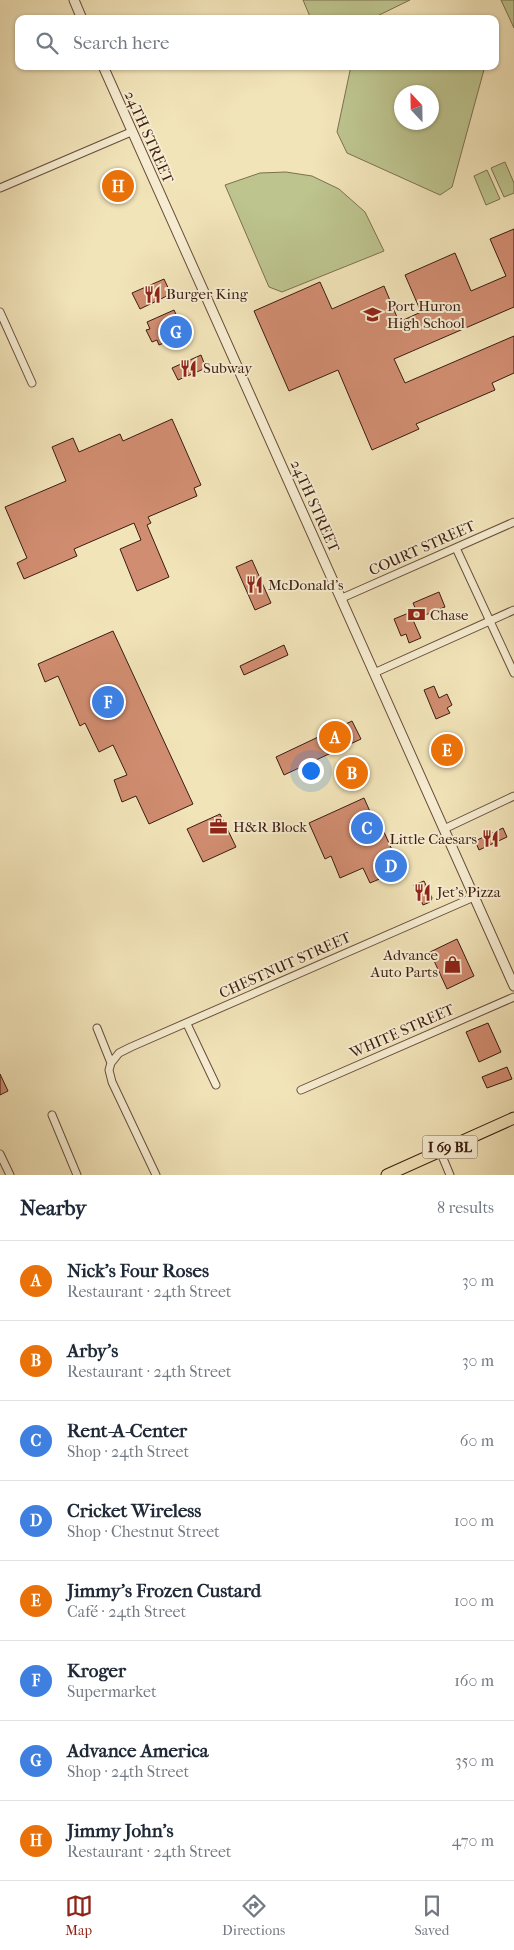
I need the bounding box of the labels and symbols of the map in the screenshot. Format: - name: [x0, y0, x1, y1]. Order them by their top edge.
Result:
- north arrow: [394, 85, 439, 130]
- street label: 24TH STREET: [121, 88, 178, 187]
- pin: H: [102, 167, 134, 205]
- restaurant icon: Burger King: [142, 284, 162, 304]
- place label: Burger King: [166, 285, 249, 303]
- place label: Port Huron High School: [387, 297, 465, 332]
- school or university icon: Port Huron High School: [363, 305, 383, 325]
- pin: G: [160, 313, 192, 351]
- restaurant icon: Subway: [179, 358, 199, 378]
- place label: Subway: [203, 359, 253, 377]
- street label: 24TH STREET: [287, 457, 344, 556]
- street label: COURT STREET: [366, 516, 479, 579]
- restaurant icon: McDonald's: [244, 575, 264, 595]
- place label: McDonald's: [268, 576, 344, 594]
- bank icon: Chase: [406, 605, 426, 625]
- place label: Chase: [430, 606, 469, 624]
- pin: F: [92, 683, 124, 721]
- pin: A: [319, 718, 351, 756]
- pin: E: [431, 731, 463, 769]
- pin: B: [336, 754, 368, 792]
- your location: [298, 758, 324, 784]
- pin: C: [351, 809, 383, 847]
- office icon: H&R Block: [209, 817, 229, 837]
- place label: H&R Block: [233, 818, 307, 836]
- restaurant icon: Little Caesars: [481, 829, 501, 849]
- place label: Little Caesars: [389, 830, 477, 848]
- pin: D: [375, 847, 407, 885]
- restaurant icon: Jet's Pizza: [413, 882, 433, 902]
- place label: Jet's Pizza: [436, 883, 502, 901]
- street label: CHESTNUT STREET: [216, 927, 354, 1002]
- place label: Advance Auto Parts: [370, 946, 439, 981]
- shop icon: Advance Auto Parts: [442, 954, 462, 974]
- street label: WHITE STREET: [346, 1000, 458, 1062]
- road number: I 69 BL: [422, 1136, 478, 1158]

